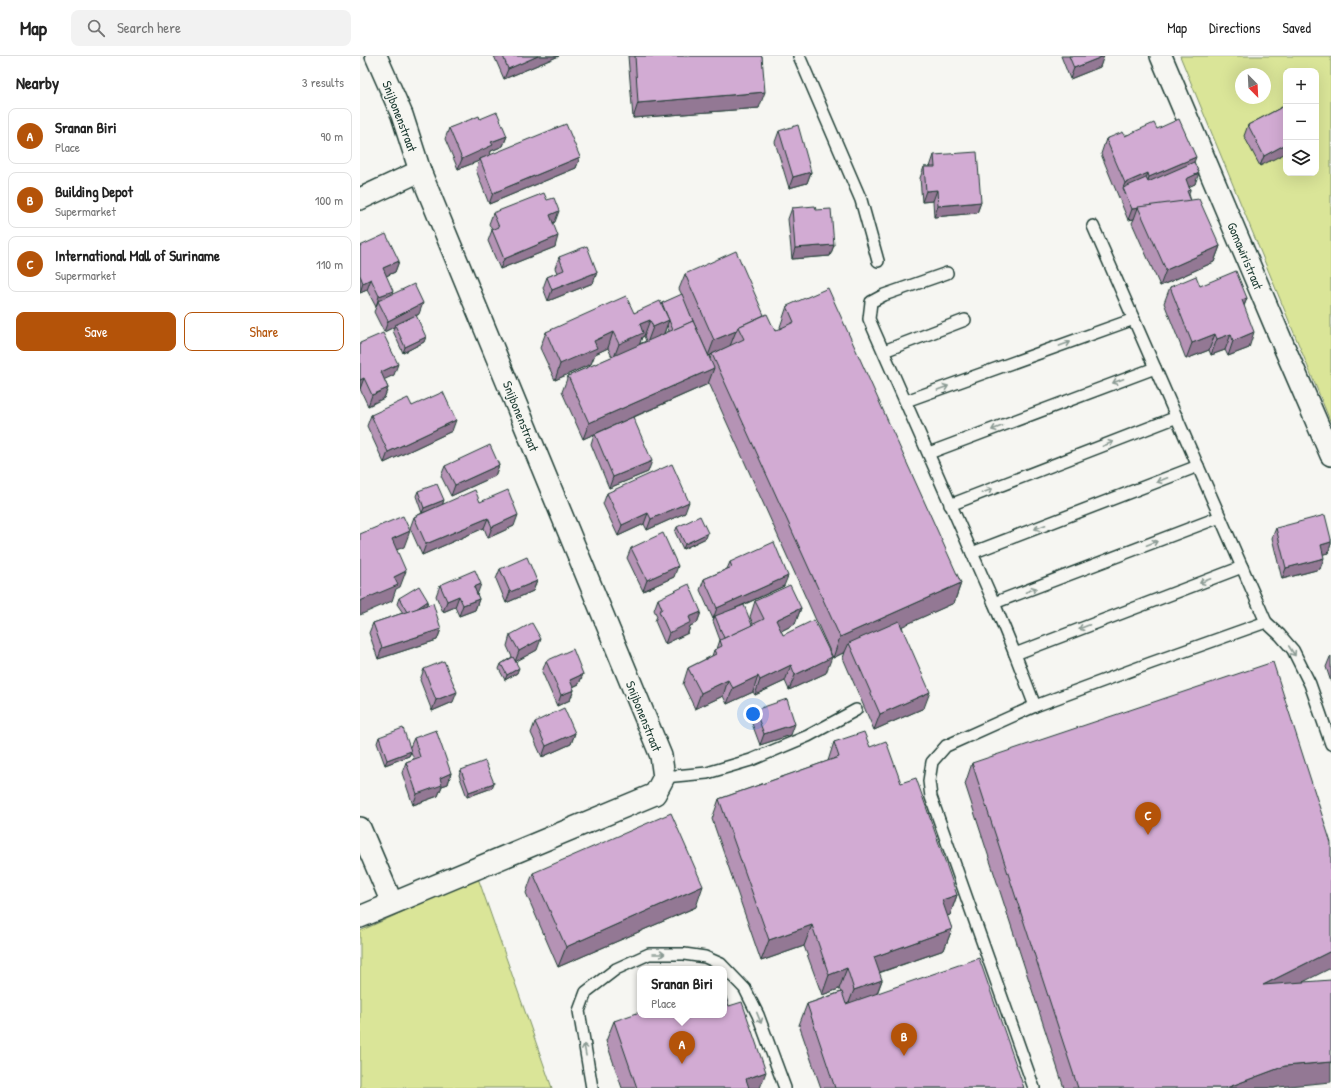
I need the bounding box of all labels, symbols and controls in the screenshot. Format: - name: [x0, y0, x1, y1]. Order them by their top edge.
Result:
- search box: [71, 10, 351, 46]
- text: Map: [20, 15, 47, 41]
- icon: search: [85, 17, 107, 39]
- text: Search here: [117, 17, 181, 38]
- text: Map: [1167, 18, 1187, 37]
- text: Directions: [1209, 18, 1260, 37]
- text: Saved: [1282, 18, 1311, 37]
- north arrow: [1235, 68, 1271, 104]
- map controls: [1283, 68, 1319, 176]
- button: +: [1283, 68, 1319, 104]
- text: Nearby: [16, 71, 59, 94]
- text: 3 results: [302, 73, 344, 91]
- street label: Snijbonenstraat: [378, 78, 422, 154]
- button: −: [1283, 104, 1319, 140]
- text: Sranan Biri: [55, 117, 117, 138]
- text: A: [27, 127, 33, 145]
- text: 90 m: [321, 127, 343, 145]
- text: Place: [55, 138, 80, 156]
- button: layers: [1283, 140, 1319, 176]
- text: Building Depot: [55, 181, 133, 202]
- text: B: [27, 191, 33, 209]
- text: 100 m: [315, 191, 343, 209]
- text: Supermarket: [55, 202, 116, 220]
- street label: Gomawiristraat: [1223, 219, 1268, 293]
- text: International Mall of Suriname: [55, 245, 220, 266]
- text: C: [26, 255, 34, 273]
- text: 110 m: [316, 255, 343, 273]
- text: Supermarket: [55, 266, 116, 284]
- button: Save: [16, 312, 176, 351]
- button: Share: [184, 312, 344, 351]
- one-way arrow: [1059, 340, 1072, 347]
- street label: Snijbonenstraat: [499, 378, 543, 454]
- one-way arrow: [1113, 378, 1125, 386]
- one-way arrow: [937, 383, 949, 391]
- one-way arrow: [991, 424, 1003, 432]
- one-way arrow: [1101, 440, 1113, 448]
- one-way arrow: [1156, 477, 1168, 484]
- one-way arrow: [980, 487, 992, 495]
- one-way arrow: [1035, 524, 1047, 532]
- one-way arrow: [1146, 538, 1158, 546]
- one-way arrow: [1200, 577, 1212, 585]
- one-way arrow: [1025, 585, 1037, 593]
- one-way arrow: [1079, 624, 1091, 632]
- one-way arrow: [1289, 645, 1297, 657]
- street label: Snijbonenstraat: [622, 678, 666, 754]
- your location: [743, 704, 763, 724]
- pin: C: [1135, 802, 1161, 835]
- one-way arrow: [652, 950, 665, 958]
- popup: [637, 966, 727, 1018]
- text: Sranan Biri: [651, 973, 713, 994]
- text: Place: [651, 994, 676, 1012]
- one-way arrow: [755, 1011, 763, 1023]
- pin: B: [891, 1023, 917, 1056]
- pin: A: [669, 1031, 695, 1064]
- one-way arrow: [581, 1043, 589, 1056]

